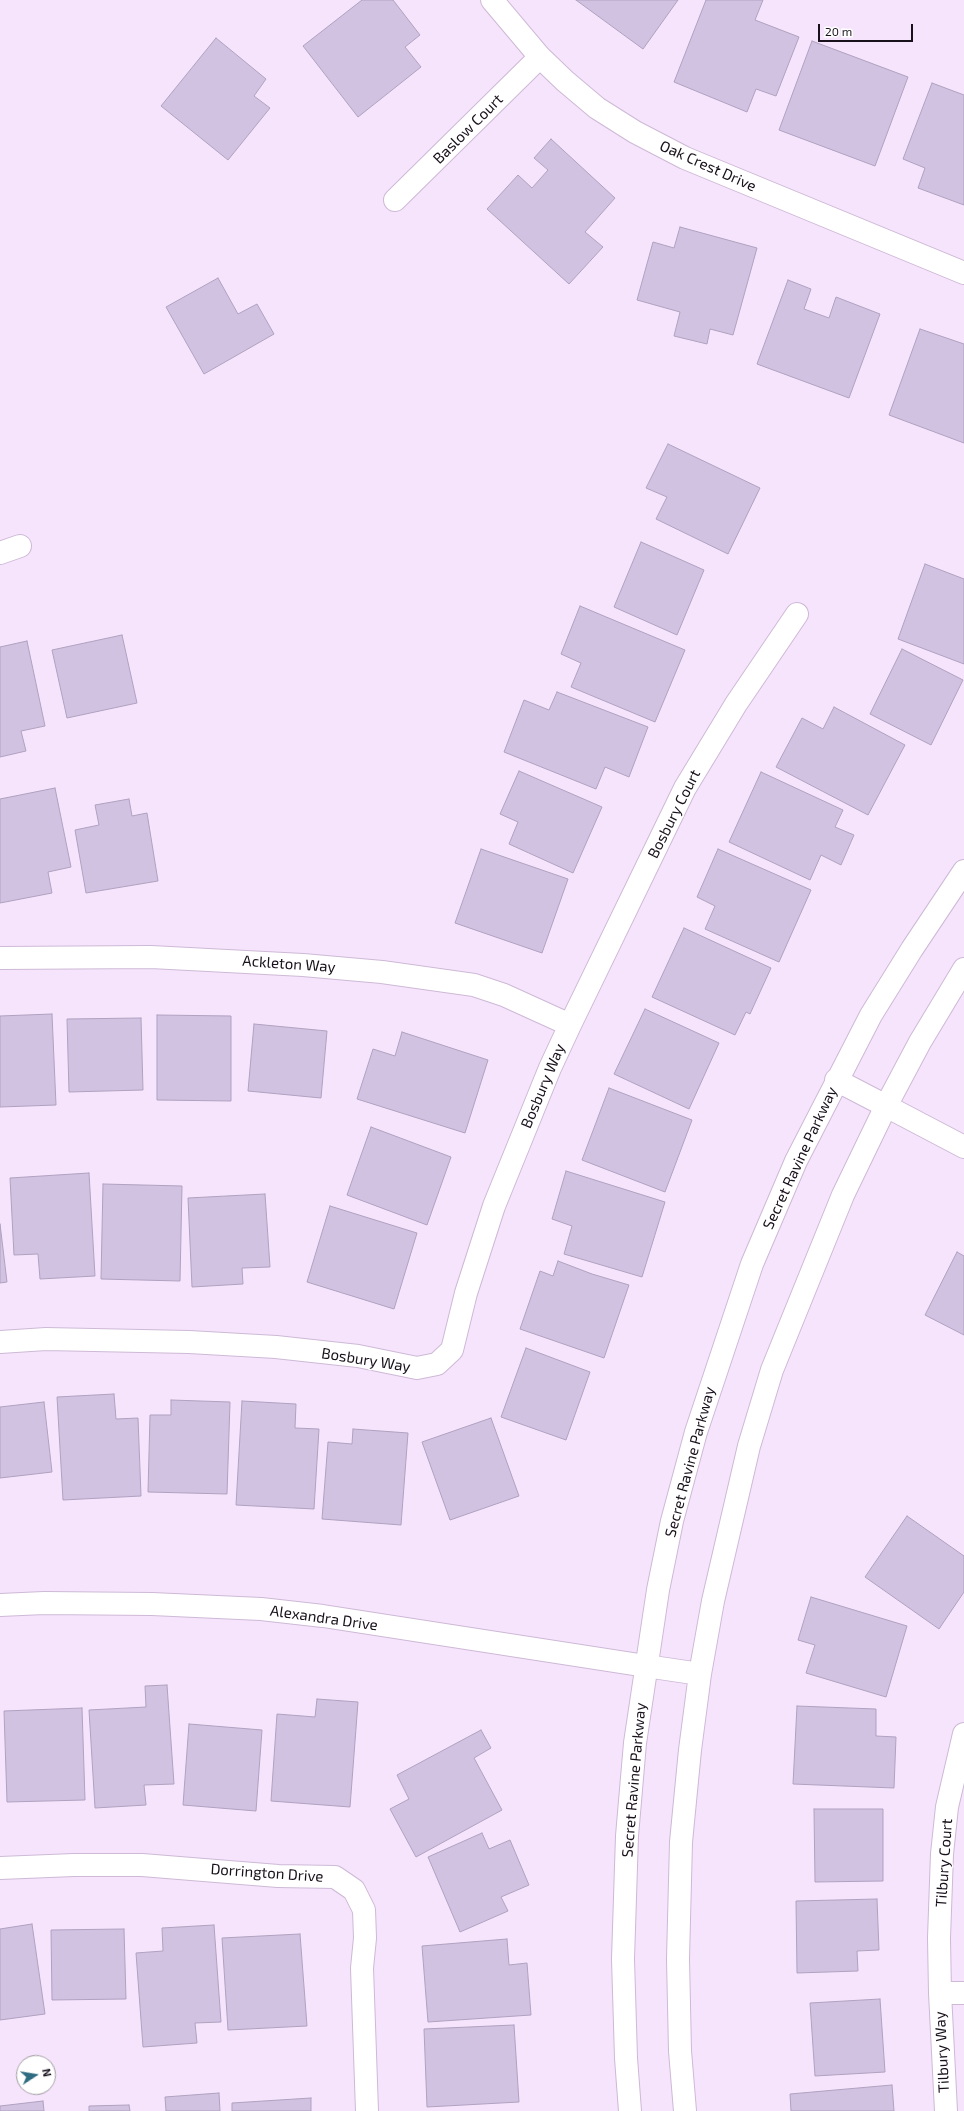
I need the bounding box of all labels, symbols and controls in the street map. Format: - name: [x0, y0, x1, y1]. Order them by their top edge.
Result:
- scale bar: [820, 16, 915, 42]
- text: 20 m: [825, 24, 852, 38]
- street label: Baslow Court: [429, 90, 507, 168]
- street label: Oak Crest Drive: [657, 137, 759, 195]
- street label: Bosbury Court: [644, 767, 704, 861]
- street label: Ackleton Way: [242, 952, 336, 976]
- street label: Bosbury Way: [517, 1041, 569, 1131]
- street label: Secret Ravine Parkway: [759, 1084, 841, 1232]
- street label: Bosbury Way: [320, 1344, 412, 1376]
- street label: Secret Ravine Parkway: [661, 1385, 719, 1539]
- street label: Alexandra Drive: [269, 1602, 379, 1634]
- street label: Secret Ravine Parkway: [618, 1702, 650, 1858]
- street label: Tilbury Court: [932, 1818, 956, 1908]
- street label: Dorrington Drive: [210, 1860, 324, 1886]
- street label: Tilbury Way: [931, 2011, 953, 2093]
- north arrow: [16, 2055, 56, 2095]
- text: N: [40, 2067, 54, 2078]

